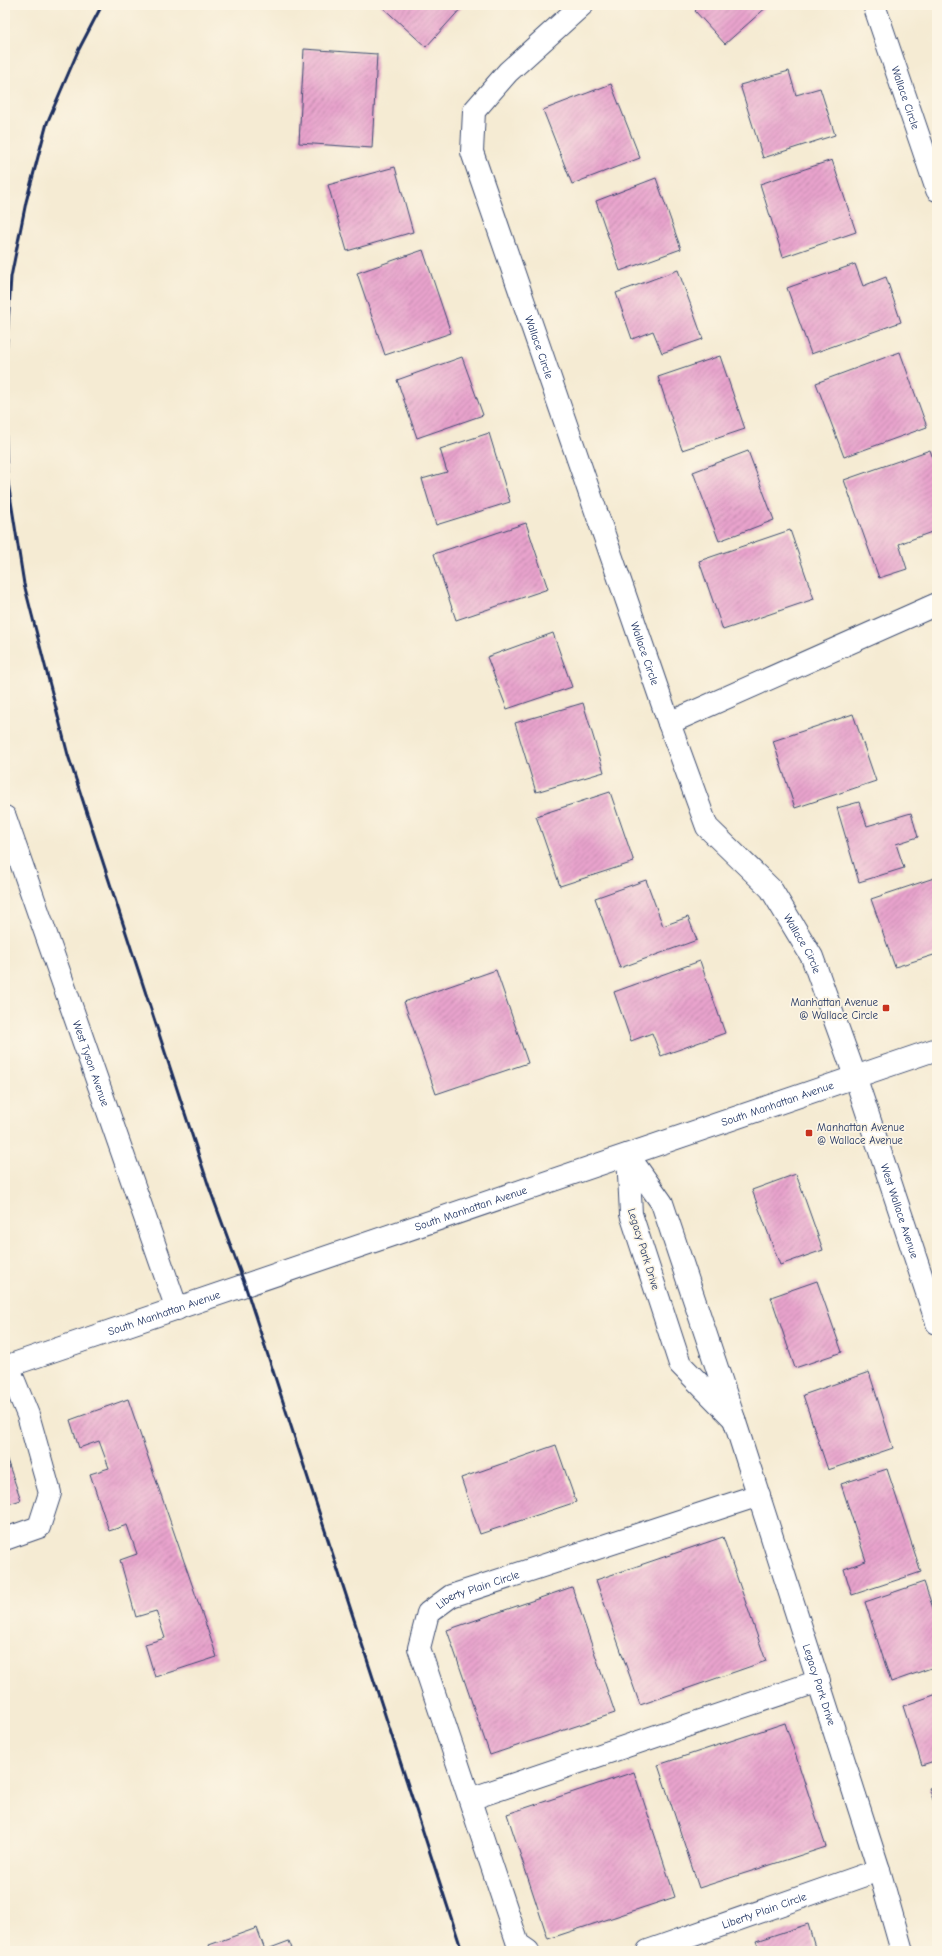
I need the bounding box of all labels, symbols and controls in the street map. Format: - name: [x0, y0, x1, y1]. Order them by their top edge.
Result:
- street label: Wallace Circle: [888, 65, 922, 132]
- street label: Wallace Circle: [522, 314, 556, 381]
- street label: Wallace Circle: [628, 620, 662, 687]
- street label: Wallace Circle: [781, 912, 824, 976]
- place label: Manhattan Avenue @ Wallace Circle: [791, 996, 878, 1022]
- marker: Manhattan Avenue @ Wallace Circle: [881, 1003, 891, 1013]
- street label: West Tyson Avenue: [70, 1019, 112, 1109]
- street label: South Manhattan Avenue: [720, 1079, 836, 1129]
- place label: Manhattan Avenue @ Wallace Avenue: [817, 1121, 905, 1147]
- marker: Manhattan Avenue @ Wallace Avenue: [804, 1128, 814, 1138]
- street label: West Wallace Avenue: [878, 1162, 921, 1261]
- street label: South Manhattan Avenue: [413, 1183, 529, 1234]
- street label: Legacy Park Drive: [625, 1207, 662, 1292]
- street label: South Manhattan Avenue: [106, 1288, 222, 1338]
- street label: Liberty Plain Circle: [433, 1568, 521, 1612]
- street label: Legacy Park Drive: [800, 1642, 838, 1728]
- street label: Liberty Plain Circle: [720, 1890, 809, 1932]

